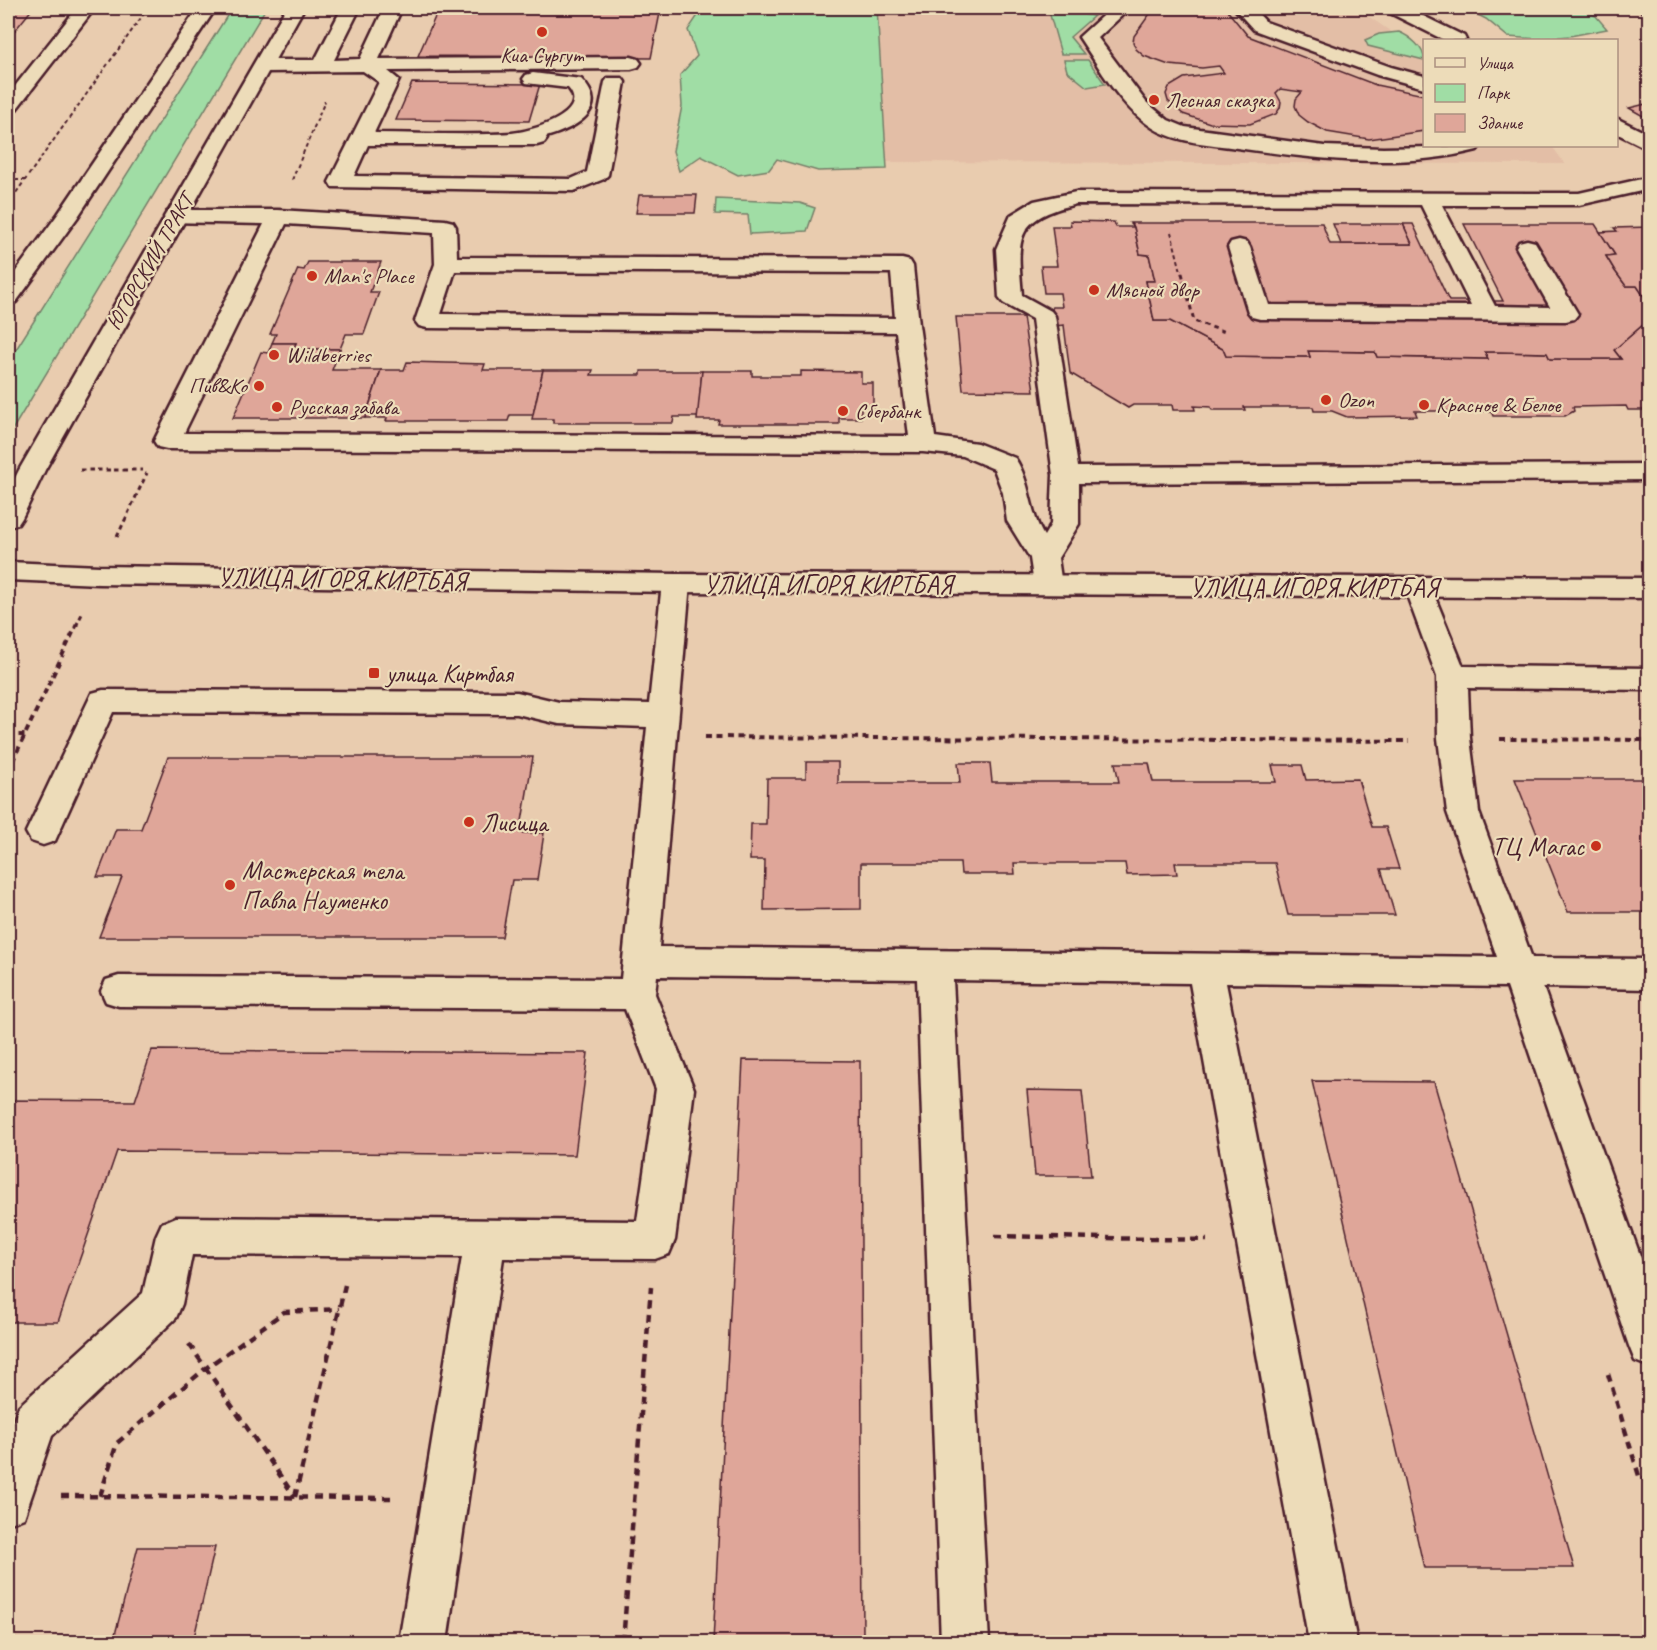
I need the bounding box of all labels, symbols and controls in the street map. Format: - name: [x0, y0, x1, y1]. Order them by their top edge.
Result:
- marker: Киа Сургут: [535, 25, 549, 39]
- legend: [1423, 39, 1618, 147]
- place label: Киа Сургут: [500, 41, 585, 69]
- text: Улица: [1477, 52, 1514, 74]
- text: Парк: [1477, 82, 1511, 104]
- place label: Лесная сказка: [1166, 86, 1275, 114]
- marker: Лесная сказка: [1147, 93, 1161, 107]
- text: Здание: [1477, 112, 1523, 134]
- street label: ЮГОРСКИЙ ТРАКТ: [100, 185, 203, 335]
- place label: Man's Place: [324, 262, 416, 290]
- marker: Man's Place: [305, 269, 319, 283]
- place label: Мясной двор: [1106, 276, 1201, 304]
- marker: Мясной двор: [1087, 283, 1101, 297]
- place label: Wildberries: [286, 341, 373, 369]
- marker: Wildberries: [267, 348, 281, 362]
- place label: Пив&Ко: [189, 372, 248, 400]
- marker: Пив&Ко: [252, 379, 266, 393]
- place label: Ozon: [1338, 386, 1374, 414]
- place label: Красное & Белое: [1436, 391, 1562, 419]
- place label: Русская забава: [289, 393, 400, 421]
- marker: Ozon: [1319, 393, 1333, 407]
- place label: Сбербанк: [855, 397, 922, 425]
- marker: Красное & Белое: [1417, 398, 1431, 412]
- marker: Русская забава: [270, 400, 284, 414]
- marker: Сбербанк: [836, 404, 850, 418]
- street label: УЛИЦА ИГОРЯ КИРТБАЯ: [217, 560, 471, 598]
- street label: УЛИЦА ИГОРЯ КИРТБАЯ: [703, 568, 957, 601]
- street label: УЛИЦА ИГОРЯ КИРТБАЯ: [1189, 571, 1443, 604]
- place label: улица Киртбая: [384, 657, 515, 690]
- marker: улица Киртбая: [367, 666, 381, 680]
- place label: Лисица: [481, 806, 550, 839]
- marker: Лисица: [462, 815, 476, 829]
- place label: ТЦ Магас: [1492, 830, 1585, 863]
- marker: ТЦ Магас: [1589, 839, 1603, 853]
- place label: Мастерская тела Павла Науменко: [242, 854, 406, 917]
- marker: Мастерская тела Павла Науменко: [223, 878, 237, 892]

